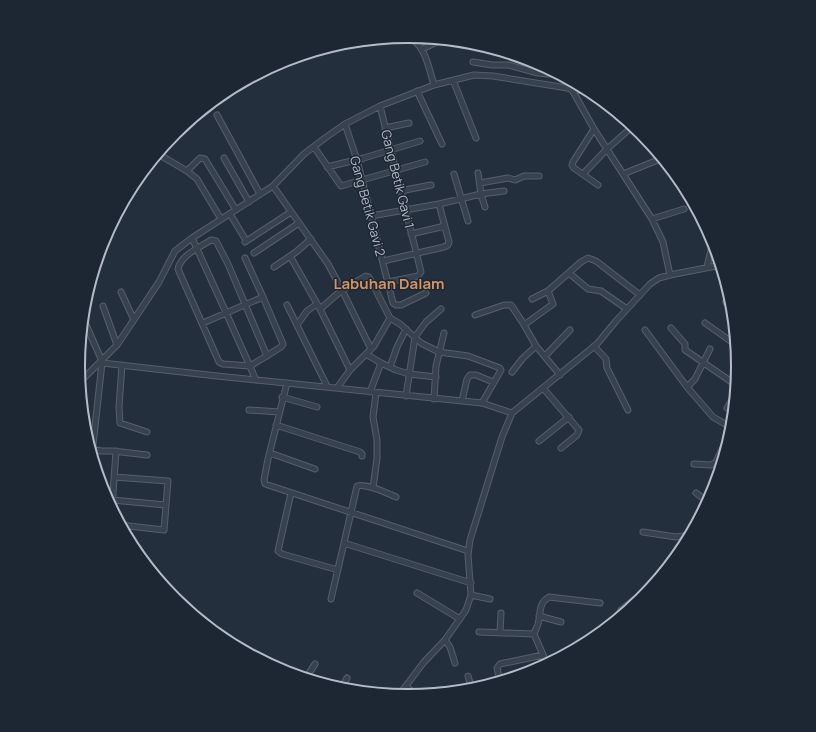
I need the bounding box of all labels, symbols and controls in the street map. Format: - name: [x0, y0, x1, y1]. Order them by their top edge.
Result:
- street label: Gang Betik Gavi 1: [377, 128, 419, 230]
- street label: Gang Betik Gavi 2: [346, 154, 390, 258]
- district label: Labuhan Dalam: [333, 273, 445, 294]

